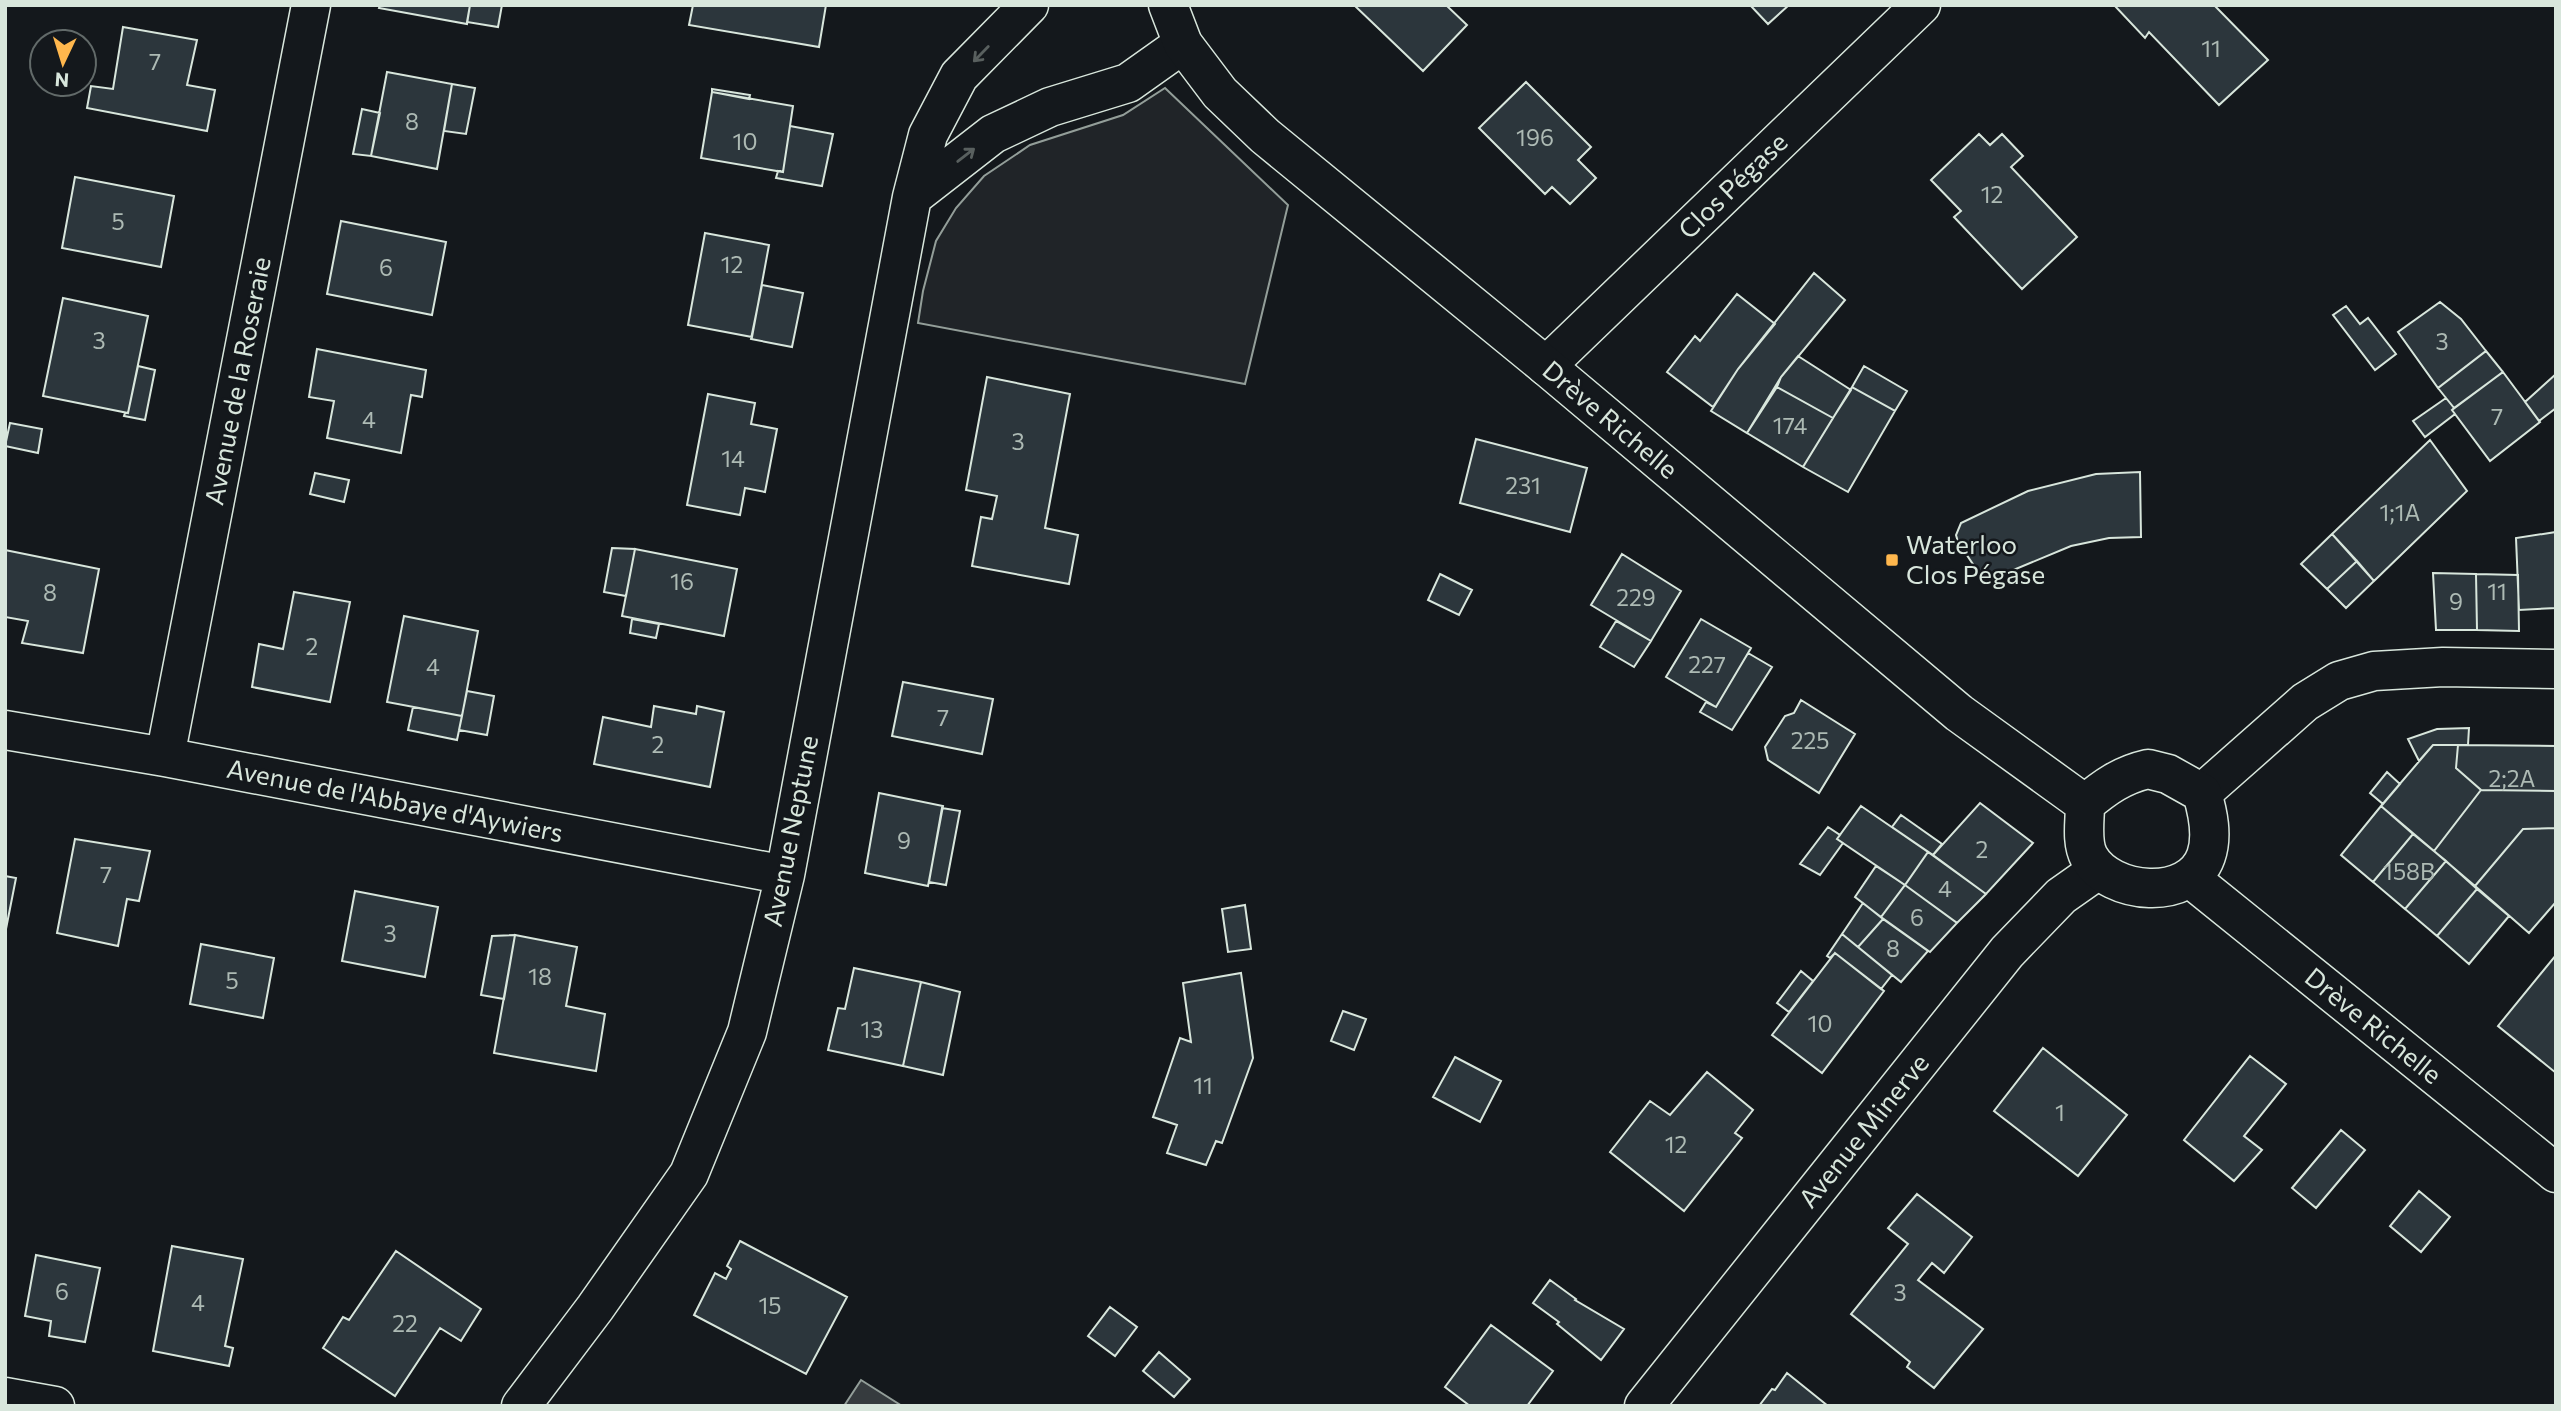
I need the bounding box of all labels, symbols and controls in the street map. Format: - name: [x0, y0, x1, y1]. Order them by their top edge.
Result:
- north arrow: [28, 28, 98, 98]
- house number: 11: [2201, 34, 2221, 62]
- one-way arrow: [972, 45, 989, 62]
- house number: 7: [149, 47, 161, 75]
- text: N: [54, 68, 70, 92]
- house number: 8: [405, 107, 419, 135]
- house number: 196: [1516, 123, 1554, 151]
- street label: Clos Pégase: [1671, 125, 1793, 244]
- house number: 10: [733, 127, 757, 155]
- one-way arrow: [956, 147, 975, 162]
- house number: 12: [1981, 180, 2003, 208]
- house number: 5: [111, 207, 125, 235]
- house number: 12: [721, 250, 743, 278]
- house number: 6: [379, 253, 393, 281]
- street label: Avenue de la Roseraie: [197, 254, 276, 507]
- house number: 3: [92, 326, 106, 354]
- house number: 3: [2435, 327, 2449, 355]
- street label: Drève Richelle: [1537, 353, 1685, 484]
- house number: 7: [2491, 402, 2503, 430]
- house number: 4: [362, 405, 376, 433]
- house number: 174: [1773, 411, 1807, 439]
- house number: 3: [1011, 427, 1025, 455]
- house number: 14: [721, 444, 745, 472]
- house number: 231: [1505, 471, 1541, 499]
- house number: 1;1A: [2380, 498, 2421, 526]
- place label: Waterloo Clos Pégase: [1906, 528, 2045, 589]
- marker: Waterloo Clos Pégase: [1884, 552, 1900, 568]
- house number: 16: [670, 567, 694, 595]
- house number: 11: [2487, 577, 2507, 605]
- house number: 8: [43, 578, 57, 606]
- house number: 229: [1616, 583, 1656, 611]
- house number: 9: [2449, 587, 2463, 615]
- house number: 2: [306, 632, 318, 660]
- house number: 227: [1688, 650, 1726, 678]
- house number: 4: [426, 652, 440, 680]
- house number: 7: [937, 703, 949, 731]
- house number: 225: [1791, 726, 1829, 754]
- house number: 2: [652, 730, 664, 758]
- street label: Avenue Neptune: [756, 733, 823, 929]
- street label: Avenue de l'Abbaye d'Aywiers: [225, 752, 566, 847]
- house number: 2;2A: [2489, 764, 2536, 792]
- house number: 9: [897, 826, 911, 854]
- house number: 2: [1976, 835, 1988, 863]
- house number: 158B: [2383, 857, 2435, 885]
- house number: 7: [100, 860, 112, 888]
- house number: 4: [1938, 874, 1952, 902]
- house number: 6: [1910, 903, 1924, 931]
- house number: 3: [383, 919, 397, 947]
- house number: 8: [1886, 934, 1900, 962]
- street label: Drève Richelle: [2299, 960, 2448, 1089]
- house number: 18: [528, 962, 552, 990]
- house number: 5: [225, 966, 239, 994]
- house number: 10: [1808, 1009, 1832, 1037]
- house number: 13: [861, 1015, 883, 1043]
- street label: Avenue Minerve: [1791, 1047, 1934, 1213]
- house number: 11: [1193, 1071, 1213, 1099]
- house number: 1: [2055, 1098, 2065, 1126]
- house number: 12: [1665, 1130, 1687, 1158]
- house number: 6: [55, 1277, 69, 1305]
- house number: 3: [1893, 1278, 1907, 1306]
- house number: 4: [191, 1288, 205, 1316]
- house number: 15: [758, 1291, 782, 1319]
- house number: 22: [392, 1309, 418, 1337]

